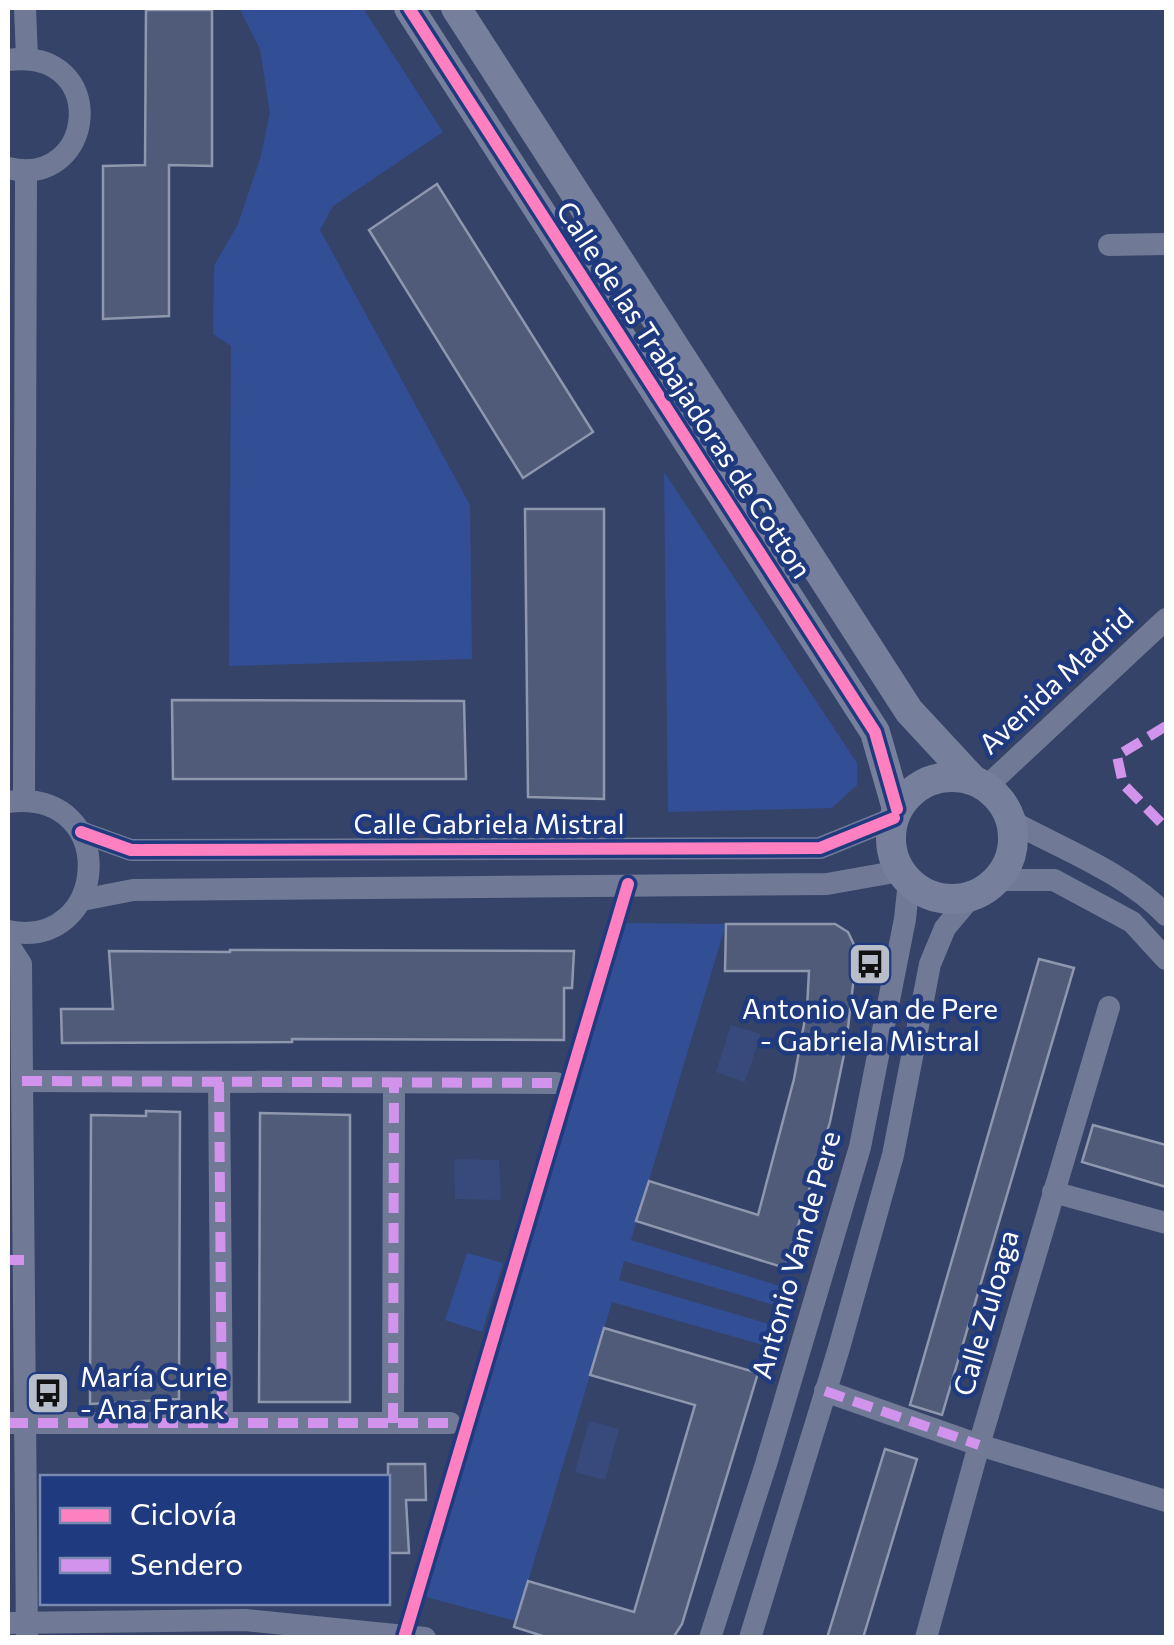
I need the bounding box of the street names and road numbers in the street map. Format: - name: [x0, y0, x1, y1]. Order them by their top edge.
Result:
- street label: Calle de las Trabajadoras de Cotton: [550, 195, 820, 584]
- street label: Avenida Madrid: [971, 600, 1139, 760]
- street label: Calle Gabriela Mistral: [354, 806, 625, 840]
- street label: Antonio Van de Pere: [743, 1127, 847, 1383]
- street label: Calle Zuloaga: [945, 1226, 1025, 1399]

